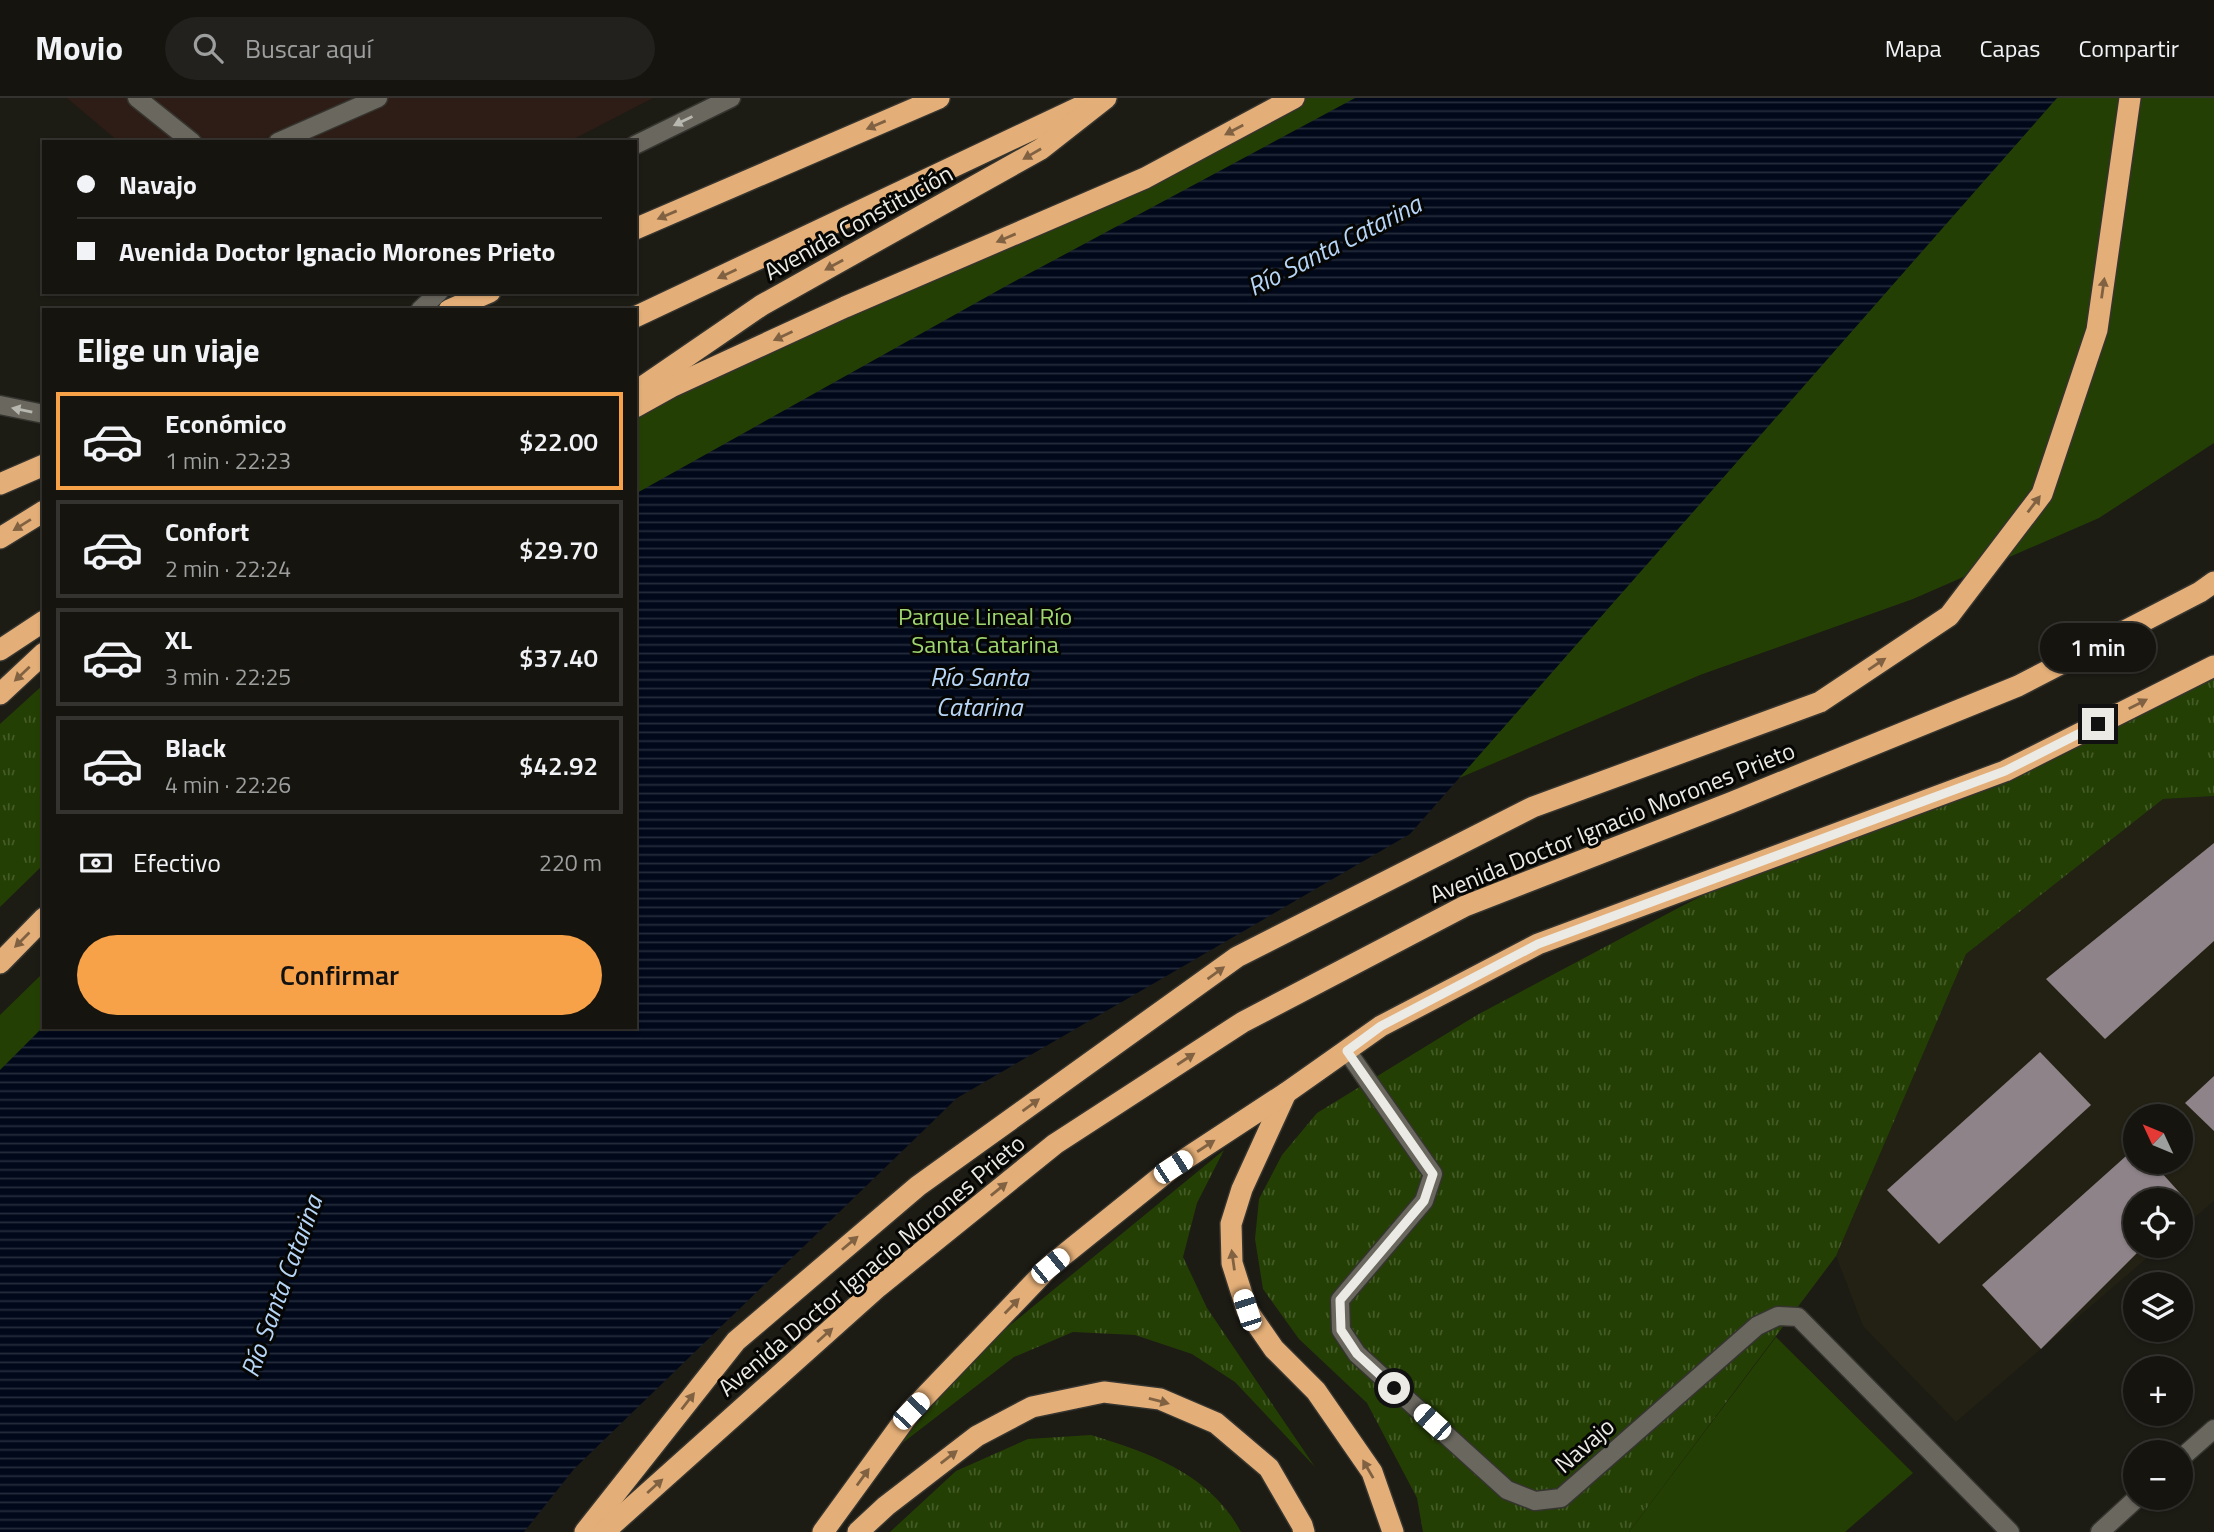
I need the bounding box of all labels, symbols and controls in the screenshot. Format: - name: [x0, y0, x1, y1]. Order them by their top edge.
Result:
- search box: [165, 17, 655, 80]
- text: Movio: [35, 23, 123, 73]
- icon: search: [189, 29, 227, 67]
- text: Buscar aquí: [245, 29, 372, 68]
- text: Mapa: [1885, 30, 1942, 66]
- text: Capas: [1980, 30, 2040, 66]
- text: Compartir: [2078, 30, 2179, 66]
- one-way arrow: [673, 116, 693, 127]
- one-way arrow: [866, 119, 886, 131]
- one-way arrow: [1224, 125, 1244, 136]
- one-way arrow: [1023, 147, 1042, 160]
- street label: Avenida Constitución: [757, 155, 959, 289]
- text: Navajo: [119, 165, 197, 204]
- water label: Río Santa Catarina: [1240, 183, 1430, 306]
- one-way arrow: [657, 210, 678, 221]
- text: Avenida Doctor Ignacio Morones Prieto: [119, 232, 555, 271]
- one-way arrow: [996, 233, 1017, 244]
- one-way arrow: [824, 259, 844, 271]
- one-way arrow: [717, 268, 737, 279]
- one-way arrow: [2098, 277, 2109, 299]
- text: Elige un viaje: [77, 326, 260, 374]
- one-way arrow: [772, 331, 793, 342]
- one-way arrow: [11, 404, 33, 415]
- text: Económico: [165, 404, 287, 443]
- icon: car: [81, 410, 144, 473]
- text: $22.00: [519, 422, 598, 461]
- text: 1 min · 22:23: [165, 443, 291, 478]
- one-way arrow: [2027, 495, 2041, 513]
- text: Confort: [165, 512, 249, 551]
- one-way arrow: [12, 518, 31, 531]
- icon: car: [81, 518, 144, 581]
- text: $29.70: [519, 530, 598, 569]
- text: 2 min · 22:24: [165, 551, 291, 586]
- park label: Parque Lineal Río Santa Catarina: [898, 598, 1072, 662]
- text: XL: [165, 620, 192, 659]
- callout: 1 min: [2040, 622, 2156, 672]
- icon: car: [81, 626, 144, 689]
- text: 1 min: [2070, 630, 2126, 665]
- text: $37.40: [519, 638, 598, 677]
- water label: Río Santa Catarina: [930, 657, 1030, 726]
- one-way arrow: [1868, 657, 1886, 671]
- text: 3 min · 22:25: [165, 659, 291, 694]
- one-way arrow: [14, 665, 31, 681]
- one-way arrow: [2128, 699, 2148, 710]
- route end: [2082, 708, 2114, 740]
- text: Black: [165, 728, 226, 767]
- street label: Avenida Doctor Ignacio Morones Prieto: [1424, 732, 1800, 912]
- icon: car: [81, 734, 144, 797]
- text: $42.92: [519, 746, 598, 785]
- text: 4 min · 22:26: [165, 767, 291, 802]
- text: Efectivo: [133, 843, 221, 882]
- icon: cash: [77, 844, 115, 882]
- text: 220 m: [539, 845, 602, 880]
- one-way arrow: [13, 932, 30, 949]
- button: Confirmar: [77, 935, 602, 1015]
- one-way arrow: [1207, 966, 1225, 980]
- one-way arrow: [1176, 1053, 1195, 1066]
- one-way arrow: [1022, 1098, 1040, 1112]
- north arrow: [2123, 1104, 2193, 1174]
- map controls: [2123, 1104, 2193, 1510]
- street label: Avenida Doctor Ignacio Morones Prieto: [710, 1125, 1032, 1405]
- one-way arrow: [1196, 1139, 1216, 1152]
- car: [1150, 1147, 1197, 1187]
- one-way arrow: [991, 1182, 1008, 1197]
- water label: Río Santa Catarina: [230, 1188, 333, 1382]
- button: locate: [2123, 1188, 2193, 1258]
- one-way arrow: [842, 1236, 859, 1251]
- car: [1028, 1245, 1073, 1287]
- one-way arrow: [1228, 1249, 1239, 1271]
- button: layers: [2123, 1272, 2193, 1342]
- car: [1231, 1287, 1264, 1333]
- one-way arrow: [1004, 1297, 1021, 1314]
- one-way arrow: [816, 1328, 833, 1343]
- button: +: [2123, 1356, 2193, 1426]
- route start: [1378, 1372, 1410, 1404]
- car: [889, 1389, 934, 1433]
- one-way arrow: [680, 1393, 695, 1410]
- one-way arrow: [1149, 1396, 1170, 1406]
- car: [1410, 1400, 1455, 1444]
- street label: Navajo: [1546, 1409, 1622, 1481]
- button: −: [2123, 1440, 2193, 1510]
- one-way arrow: [939, 1450, 957, 1465]
- one-way arrow: [1362, 1459, 1374, 1478]
- one-way arrow: [856, 1468, 870, 1486]
- one-way arrow: [646, 1479, 663, 1495]

